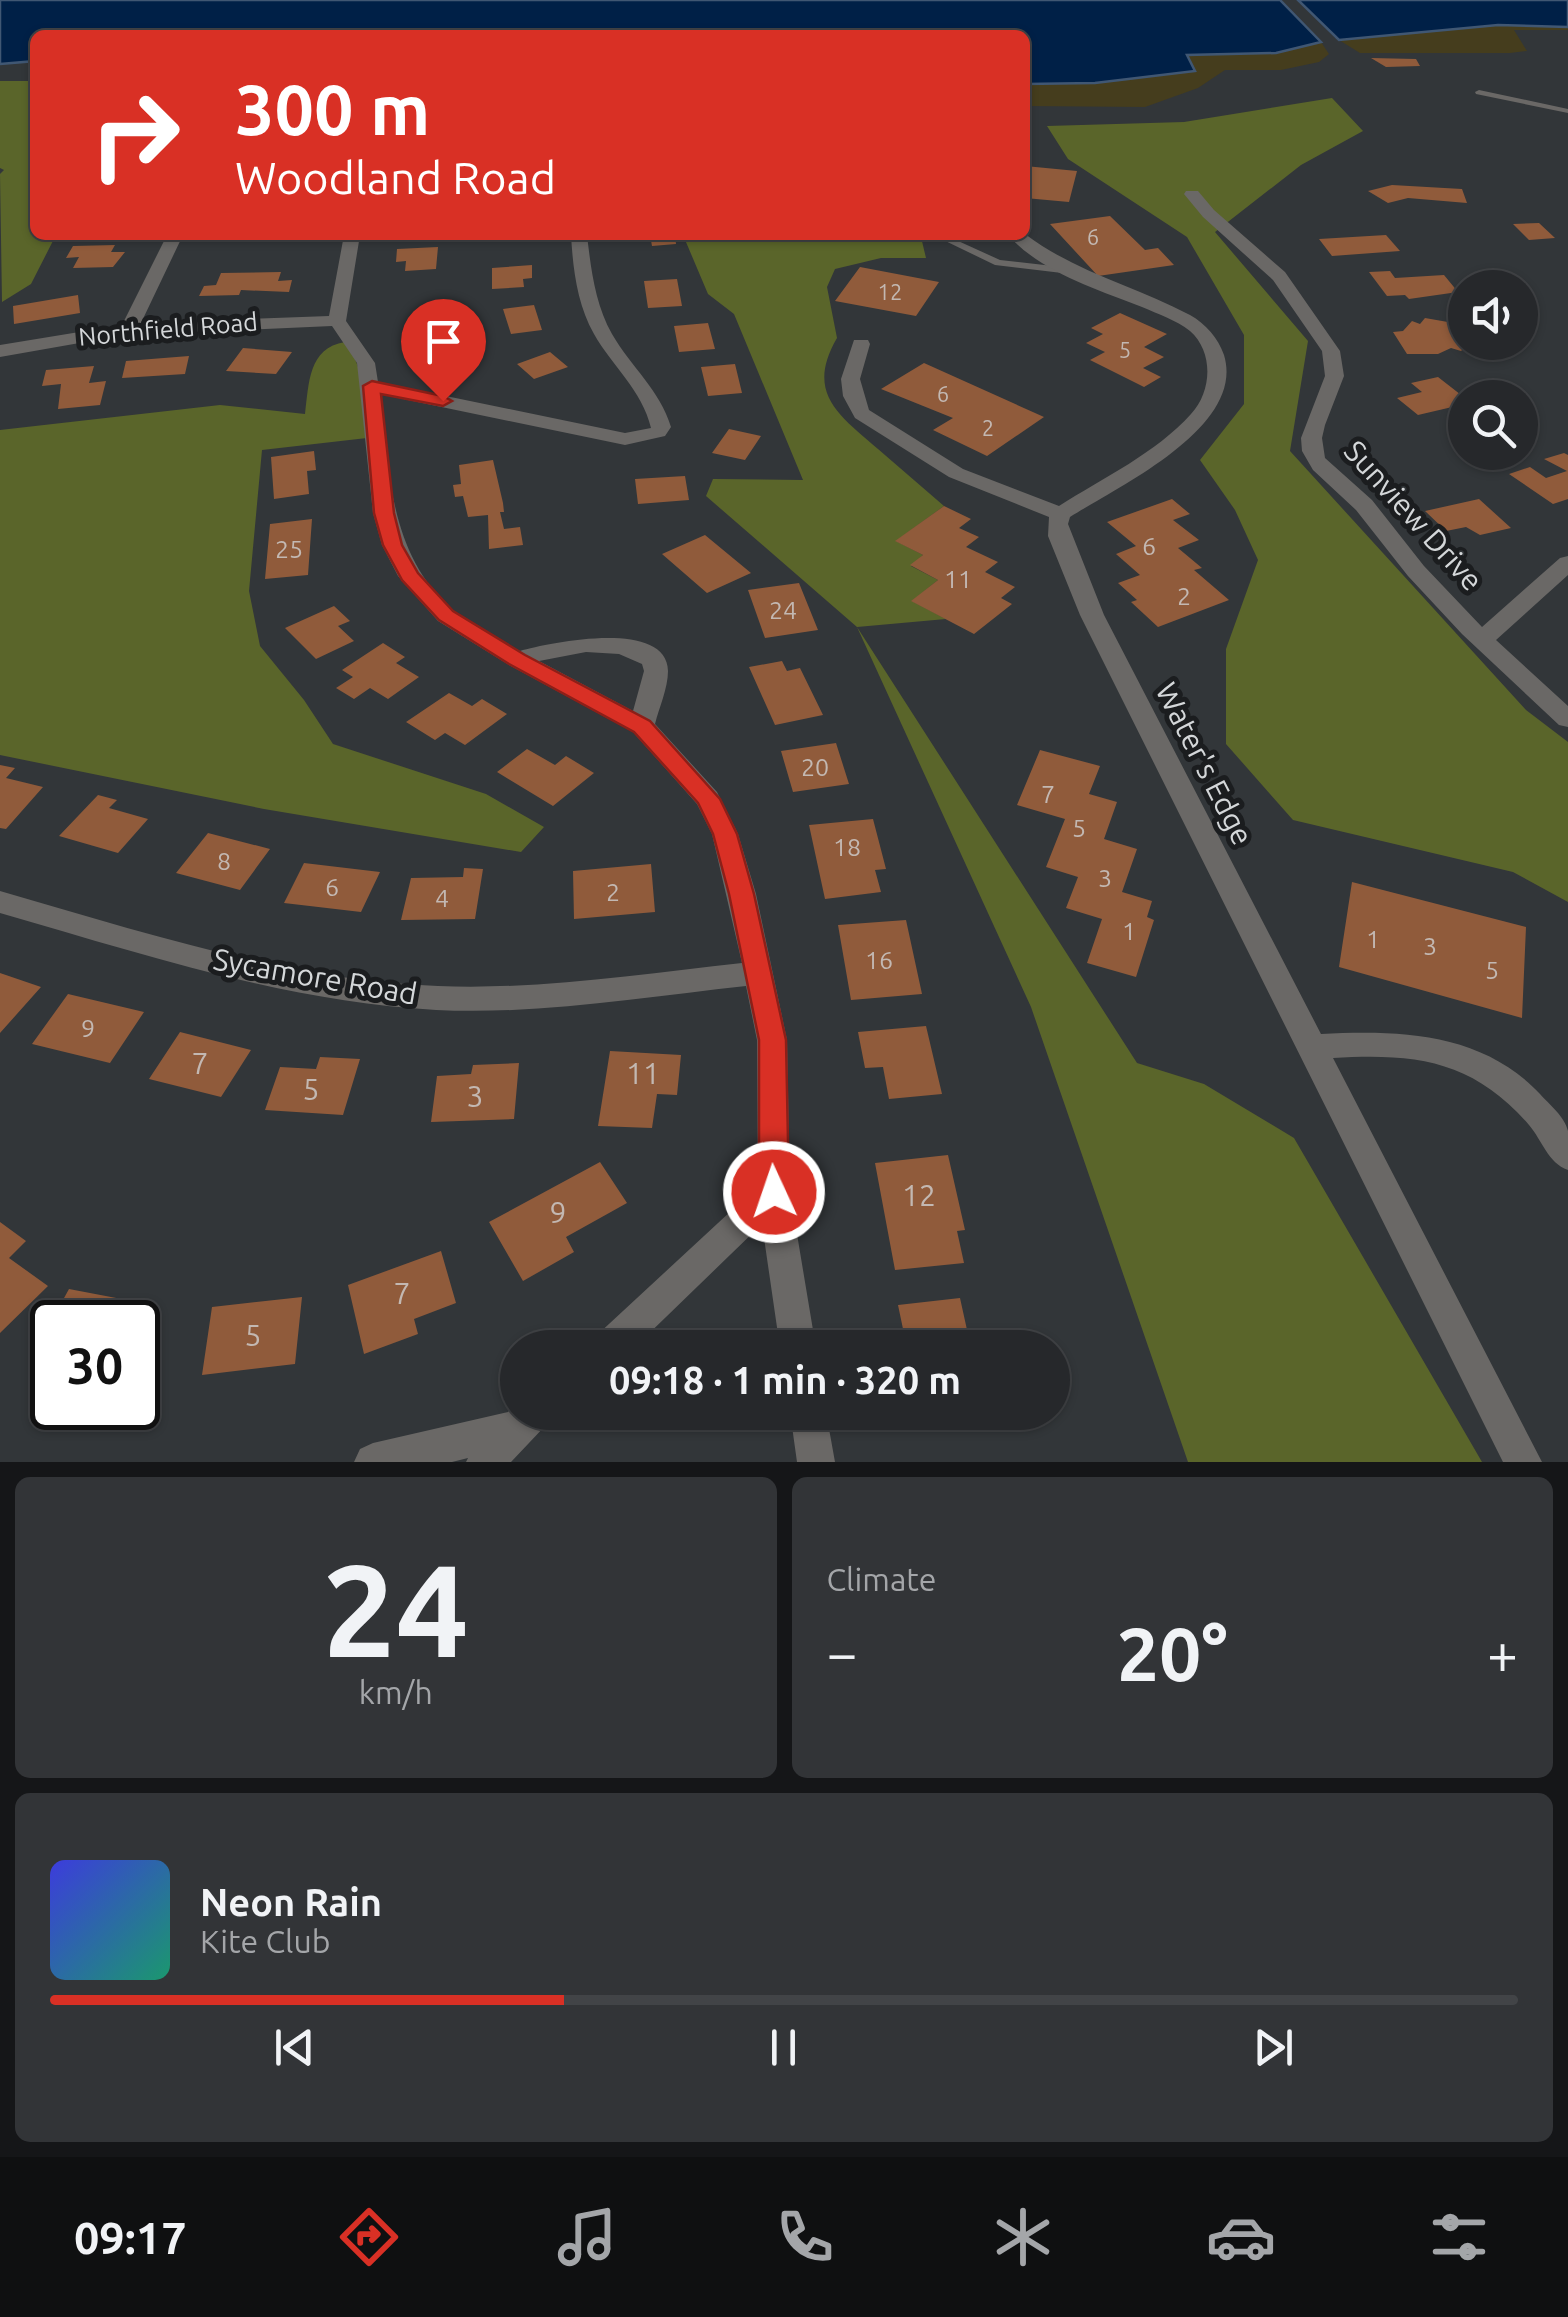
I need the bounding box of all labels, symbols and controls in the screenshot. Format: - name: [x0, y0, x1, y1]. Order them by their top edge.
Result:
- icon: right: [70, 70, 200, 200]
- text: 300 m: [235, 70, 430, 148]
- text: Woodland Road: [235, 152, 556, 203]
- house number: 6: [1087, 224, 1099, 249]
- map controls: [1448, 270, 1538, 470]
- button: sound: [1448, 270, 1538, 360]
- house number: 12: [878, 279, 902, 304]
- pin: [401, 299, 486, 402]
- street label: Northfield Road: [77, 307, 259, 351]
- icon: arrive: [416, 314, 471, 369]
- house number: 5: [1119, 337, 1131, 362]
- button: search: [1448, 380, 1538, 470]
- house number: 6: [937, 381, 949, 406]
- house number: 2: [982, 415, 994, 440]
- street label: Sunview Drive: [1338, 434, 1490, 597]
- house number: 6: [1142, 532, 1156, 560]
- house number: 25: [275, 535, 303, 563]
- house number: 11: [944, 565, 972, 593]
- house number: 2: [1177, 582, 1191, 610]
- house number: 24: [769, 596, 797, 624]
- street label: Water's Edge: [1150, 677, 1260, 850]
- house number: 20: [801, 753, 829, 781]
- house number: 7: [1041, 780, 1055, 808]
- house number: 5: [1072, 814, 1086, 842]
- house number: 18: [833, 833, 861, 861]
- house number: 8: [217, 847, 231, 875]
- house number: 3: [1098, 864, 1112, 892]
- house number: 6: [325, 873, 339, 901]
- house number: 2: [606, 878, 620, 906]
- house number: 4: [435, 884, 449, 912]
- house number: 1: [1122, 917, 1136, 945]
- house number: 1: [1366, 925, 1380, 953]
- house number: 3: [1423, 932, 1437, 960]
- street label: Sycamore Road: [211, 941, 420, 1011]
- house number: 16: [865, 946, 893, 974]
- house number: 5: [1485, 956, 1499, 984]
- house number: 9: [81, 1014, 95, 1042]
- house number: 7: [192, 1046, 208, 1080]
- house number: 11: [626, 1056, 660, 1090]
- house number: 5: [303, 1072, 319, 1106]
- house number: 3: [467, 1079, 483, 1113]
- position arrow: [722, 1140, 826, 1244]
- house number: 12: [902, 1178, 936, 1212]
- house number: 9: [550, 1195, 566, 1229]
- house number: 7: [394, 1276, 410, 1310]
- speed limit sign: 30: [30, 1300, 160, 1430]
- house number: 5: [245, 1318, 261, 1352]
- text: 09:18 · 1 min · 320 m: [609, 1359, 961, 1401]
- text: 24: [322, 1536, 469, 1682]
- text: Climate: [827, 1561, 937, 1597]
- text: 20°: [1117, 1611, 1228, 1695]
- text: −: [827, 1622, 858, 1683]
- text: +: [1487, 1622, 1518, 1683]
- text: km/h: [359, 1674, 433, 1710]
- text: Neon Rain: [200, 1881, 382, 1923]
- text: Kite Club: [200, 1923, 330, 1959]
- icon: previous: [267, 2020, 322, 2075]
- icon: pause: [756, 2020, 811, 2075]
- icon: next: [1246, 2020, 1301, 2075]
- icon: directions: [334, 2202, 404, 2272]
- icon: music: [552, 2202, 622, 2272]
- icon: phone: [770, 2202, 840, 2272]
- icon: climate: [988, 2202, 1058, 2272]
- icon: car: [1206, 2202, 1276, 2272]
- icon: filters: [1424, 2202, 1494, 2272]
- text: 09:17: [74, 2212, 187, 2263]

